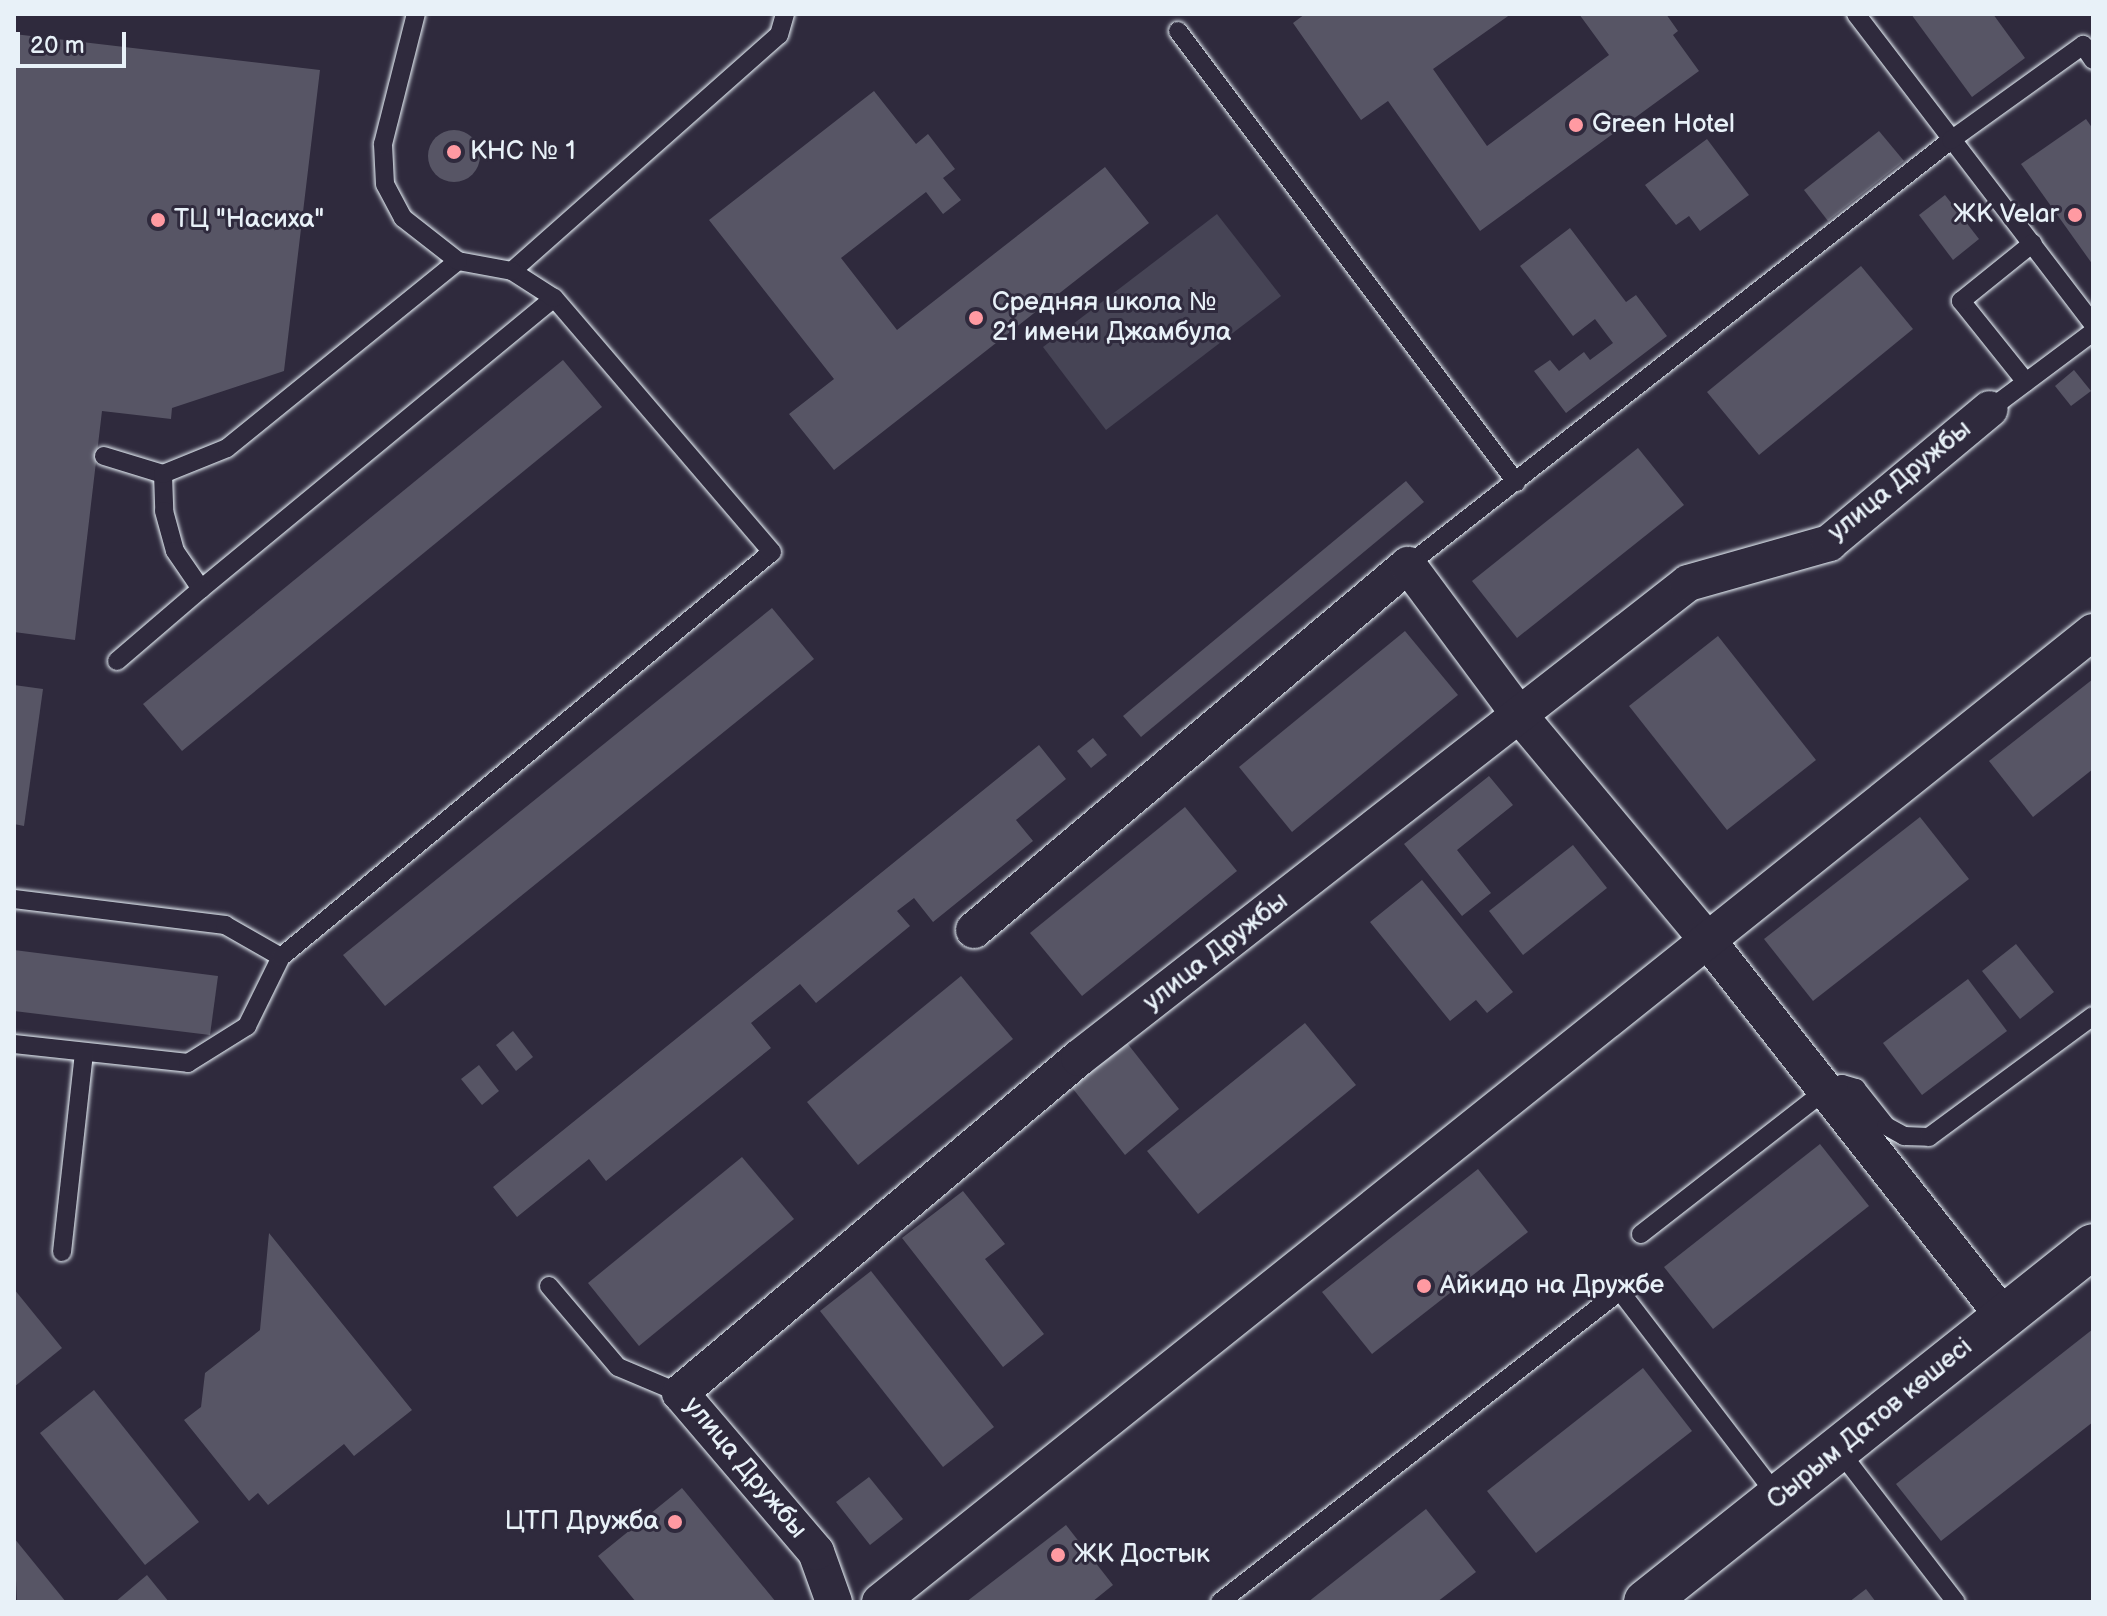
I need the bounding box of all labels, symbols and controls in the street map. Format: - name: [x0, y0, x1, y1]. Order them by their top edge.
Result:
- scale bar: [20, 16, 130, 66]
- text: 20 m: [30, 31, 85, 60]
- place label: Green Hotel: [1592, 109, 1735, 141]
- marker: Green Hotel: [1567, 116, 1585, 134]
- place label: КНС № 1: [470, 136, 576, 168]
- marker: КНС № 1: [445, 143, 463, 161]
- place label: ЖК Velar: [1953, 199, 2059, 231]
- place label: ТЦ "Насиха": [174, 204, 324, 236]
- marker: ЖК Velar: [2066, 206, 2084, 224]
- marker: ТЦ "Насиха": [149, 211, 167, 229]
- place label: Средняя школа № 21 имени Джамбула: [992, 287, 1231, 348]
- marker: Средняя школа № 21 имени Джамбула: [967, 309, 985, 327]
- street label: улица Дружбы: [1822, 414, 1978, 548]
- street label: улица Дружбы: [1137, 886, 1295, 1018]
- place label: Айкидо на Дружбе: [1440, 1270, 1664, 1302]
- marker: Айкидо на Дружбе: [1415, 1277, 1433, 1295]
- street label: Сырым Датов көшесі: [1761, 1332, 1979, 1516]
- street label: улица Дружбы: [677, 1391, 813, 1545]
- place label: ЦТП Дружба: [505, 1506, 659, 1538]
- marker: ЦТП Дружба: [666, 1513, 684, 1531]
- place label: ЖК Достык: [1074, 1539, 1210, 1571]
- marker: ЖК Достык: [1049, 1546, 1067, 1564]

